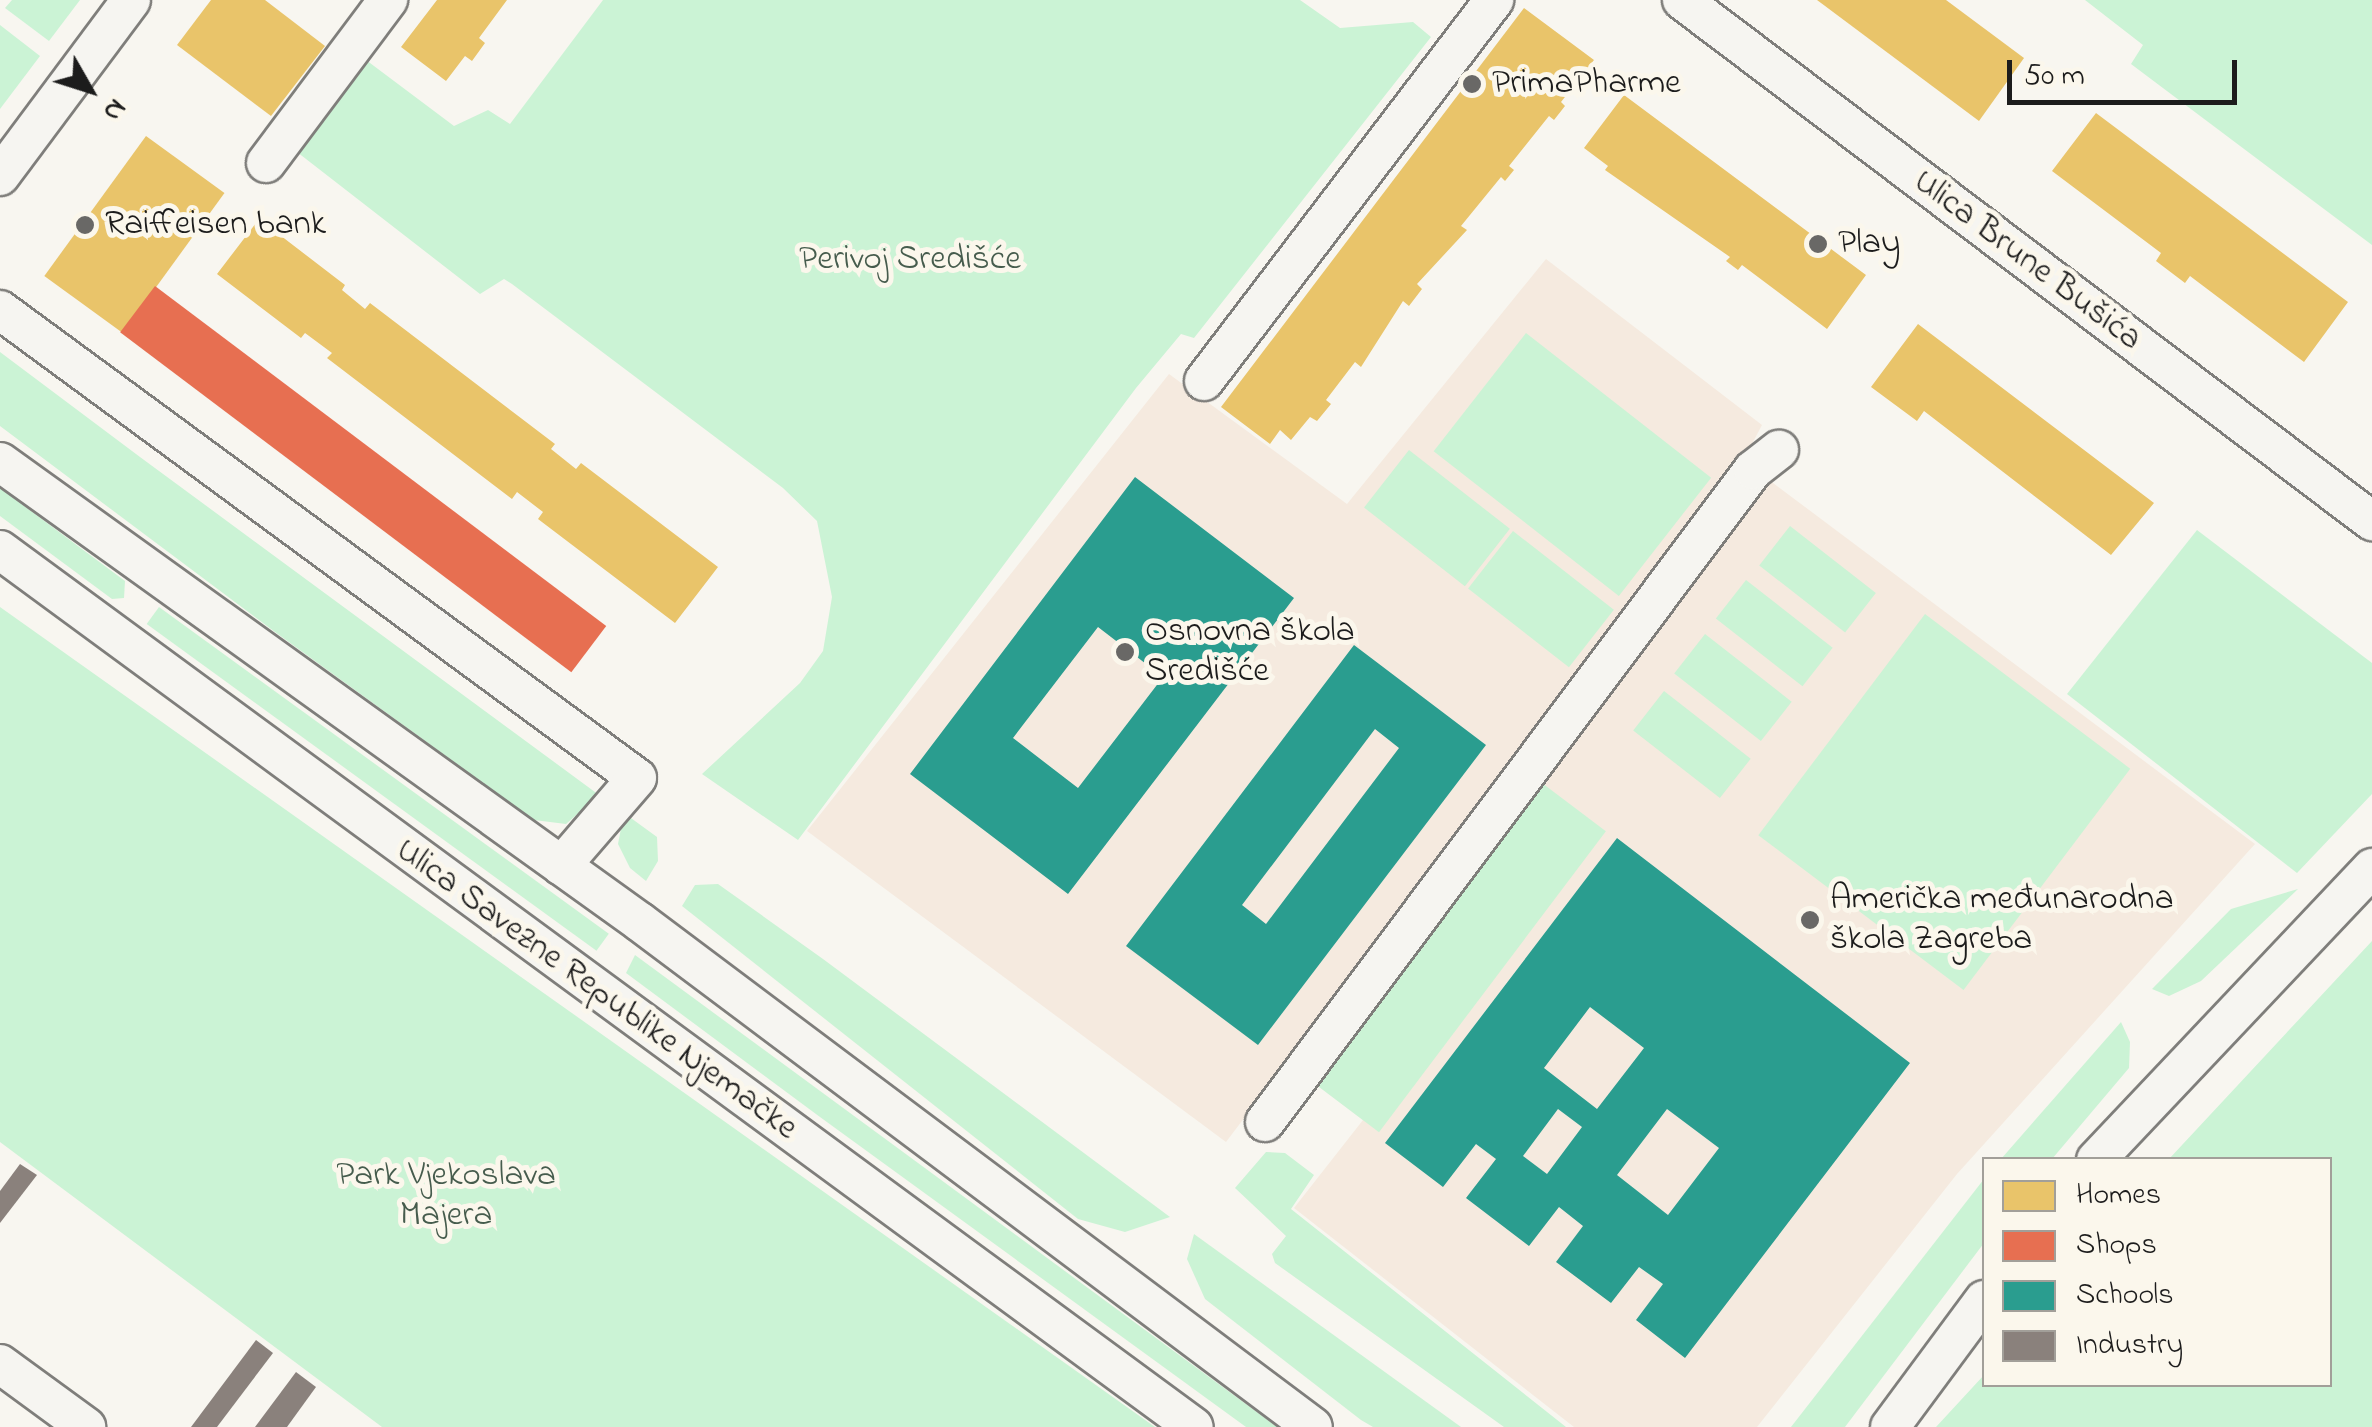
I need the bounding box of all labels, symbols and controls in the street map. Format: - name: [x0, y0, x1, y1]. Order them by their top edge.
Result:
- north arrow: [40, 40, 140, 140]
- scale bar: [2012, 40, 2242, 102]
- text: 50 m: [2024, 55, 2085, 99]
- place label: PrimaPharme: [1492, 63, 1681, 105]
- marker: PrimaPharme: [1461, 73, 1483, 95]
- text: N: [92, 89, 136, 129]
- street label: Ulica Brune Bušića: [1904, 161, 2150, 361]
- place label: Raiffeisen bank: [105, 204, 326, 246]
- marker: Raiffeisen bank: [74, 214, 96, 236]
- place label: Play: [1838, 223, 1900, 265]
- marker: Play: [1807, 233, 1829, 255]
- park label: Perivoj Središće: [799, 239, 1021, 281]
- place label: Osnovna škola Središće: [1145, 611, 1355, 693]
- marker: Osnovna škola Središće: [1114, 641, 1136, 663]
- street label: Ulica Savezne Republike Njemačke: [387, 830, 805, 1150]
- place label: Američka međunarodna škola Zagreba: [1830, 879, 2174, 961]
- marker: Američka međunarodna škola Zagreba: [1799, 909, 1821, 931]
- park label: Park Vjekoslava Majera: [336, 1155, 556, 1237]
- legend: [1982, 1157, 2332, 1387]
- text: Homes: [2076, 1174, 2161, 1218]
- text: Shops: [2076, 1224, 2157, 1268]
- text: Schools: [2076, 1274, 2173, 1318]
- text: Industry: [2076, 1324, 2183, 1368]

